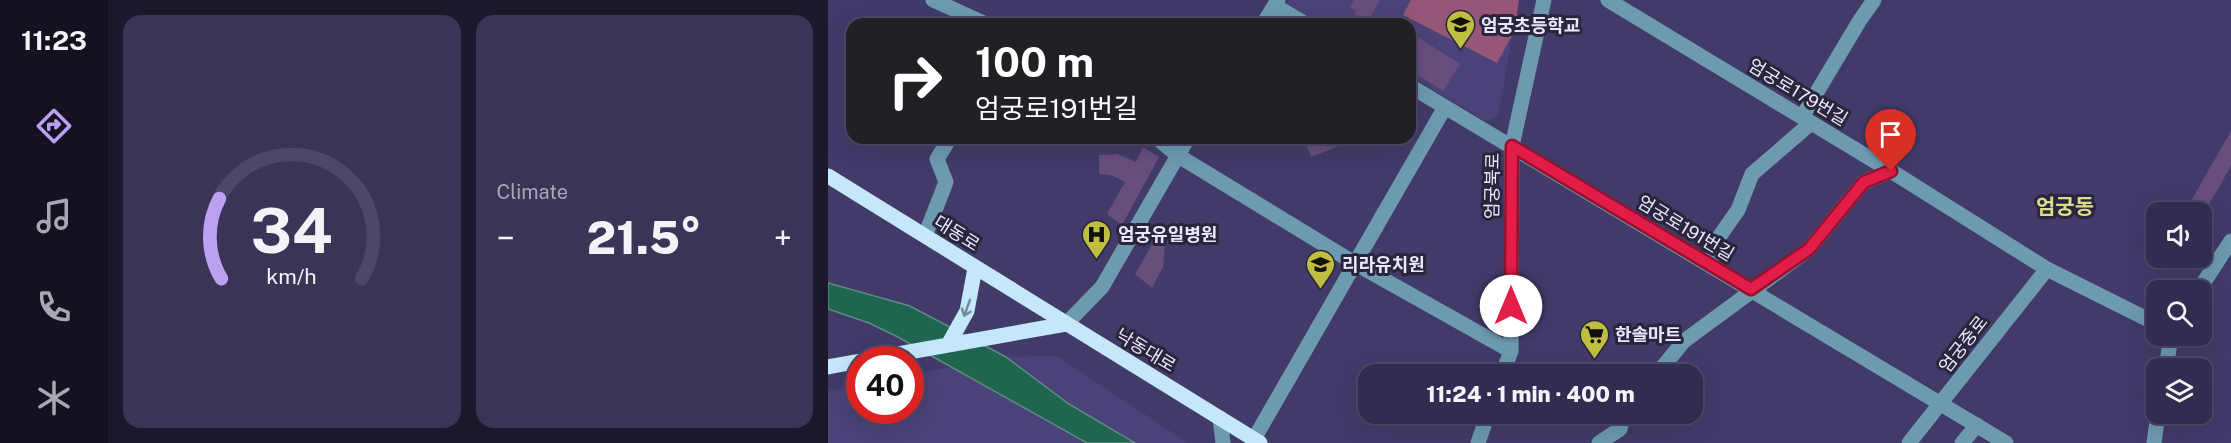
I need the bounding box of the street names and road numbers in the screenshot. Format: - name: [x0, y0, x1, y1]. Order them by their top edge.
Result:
- street label: 엄궁로179번길: [1745, 54, 1851, 130]
- street label: 엄궁북로: [1481, 153, 1503, 219]
- street label: 엄궁로191번길: [1634, 191, 1738, 265]
- street label: 대동로: [930, 211, 984, 255]
- street label: 엄궁중로: [1934, 311, 1992, 377]
- street label: 낙동대로: [1112, 324, 1180, 376]

